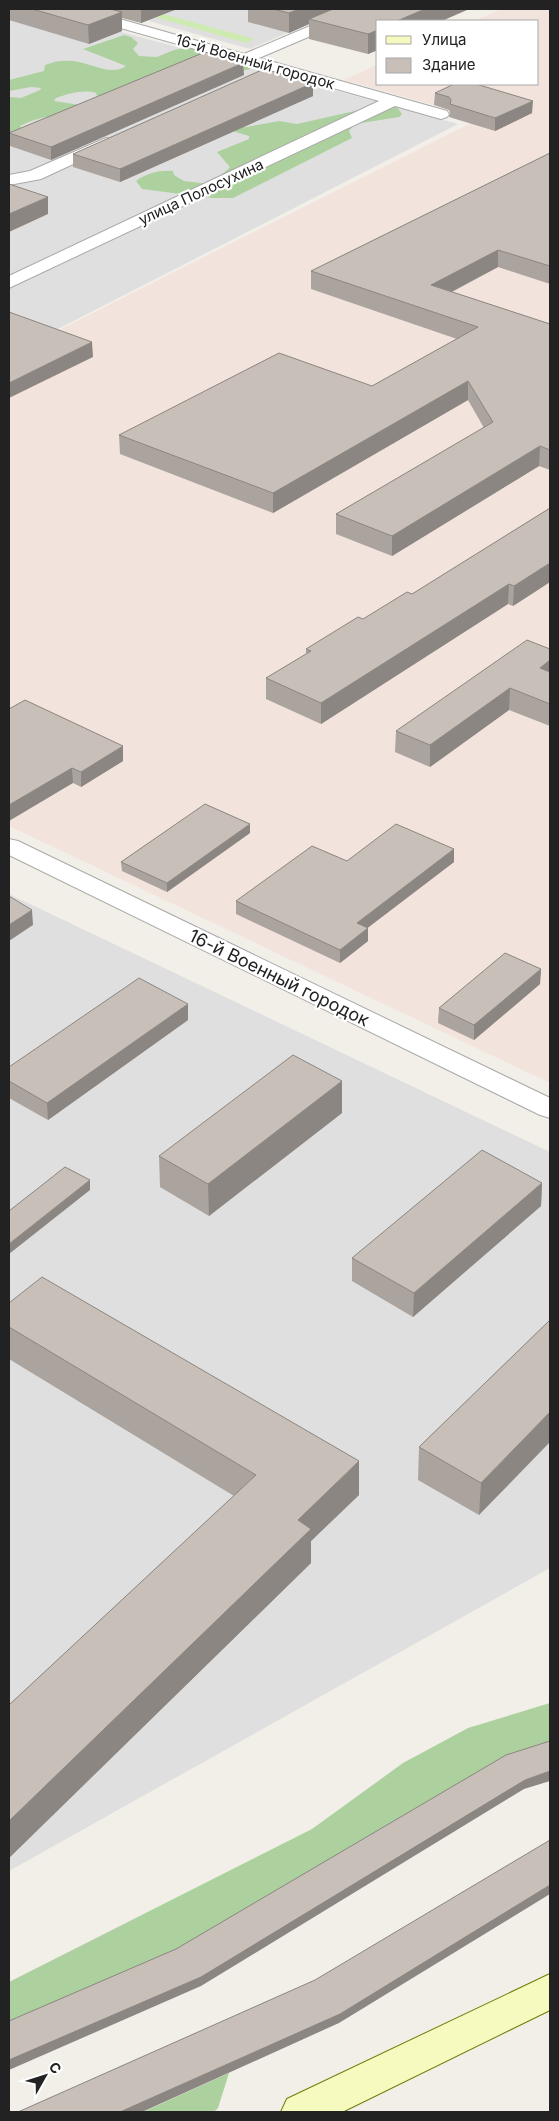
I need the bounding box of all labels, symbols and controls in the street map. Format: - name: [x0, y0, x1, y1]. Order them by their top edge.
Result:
- legend: [376, 20, 539, 85]
- street label: 16-й Военный городок: [173, 30, 337, 93]
- text: Улица: [422, 30, 466, 49]
- text: Здание: [422, 55, 476, 74]
- street label: улица Полосухина: [135, 154, 266, 229]
- street label: 16-й Военный городок: [186, 925, 373, 1030]
- north arrow: [20, 2051, 70, 2101]
- text: С: [46, 2058, 65, 2077]

